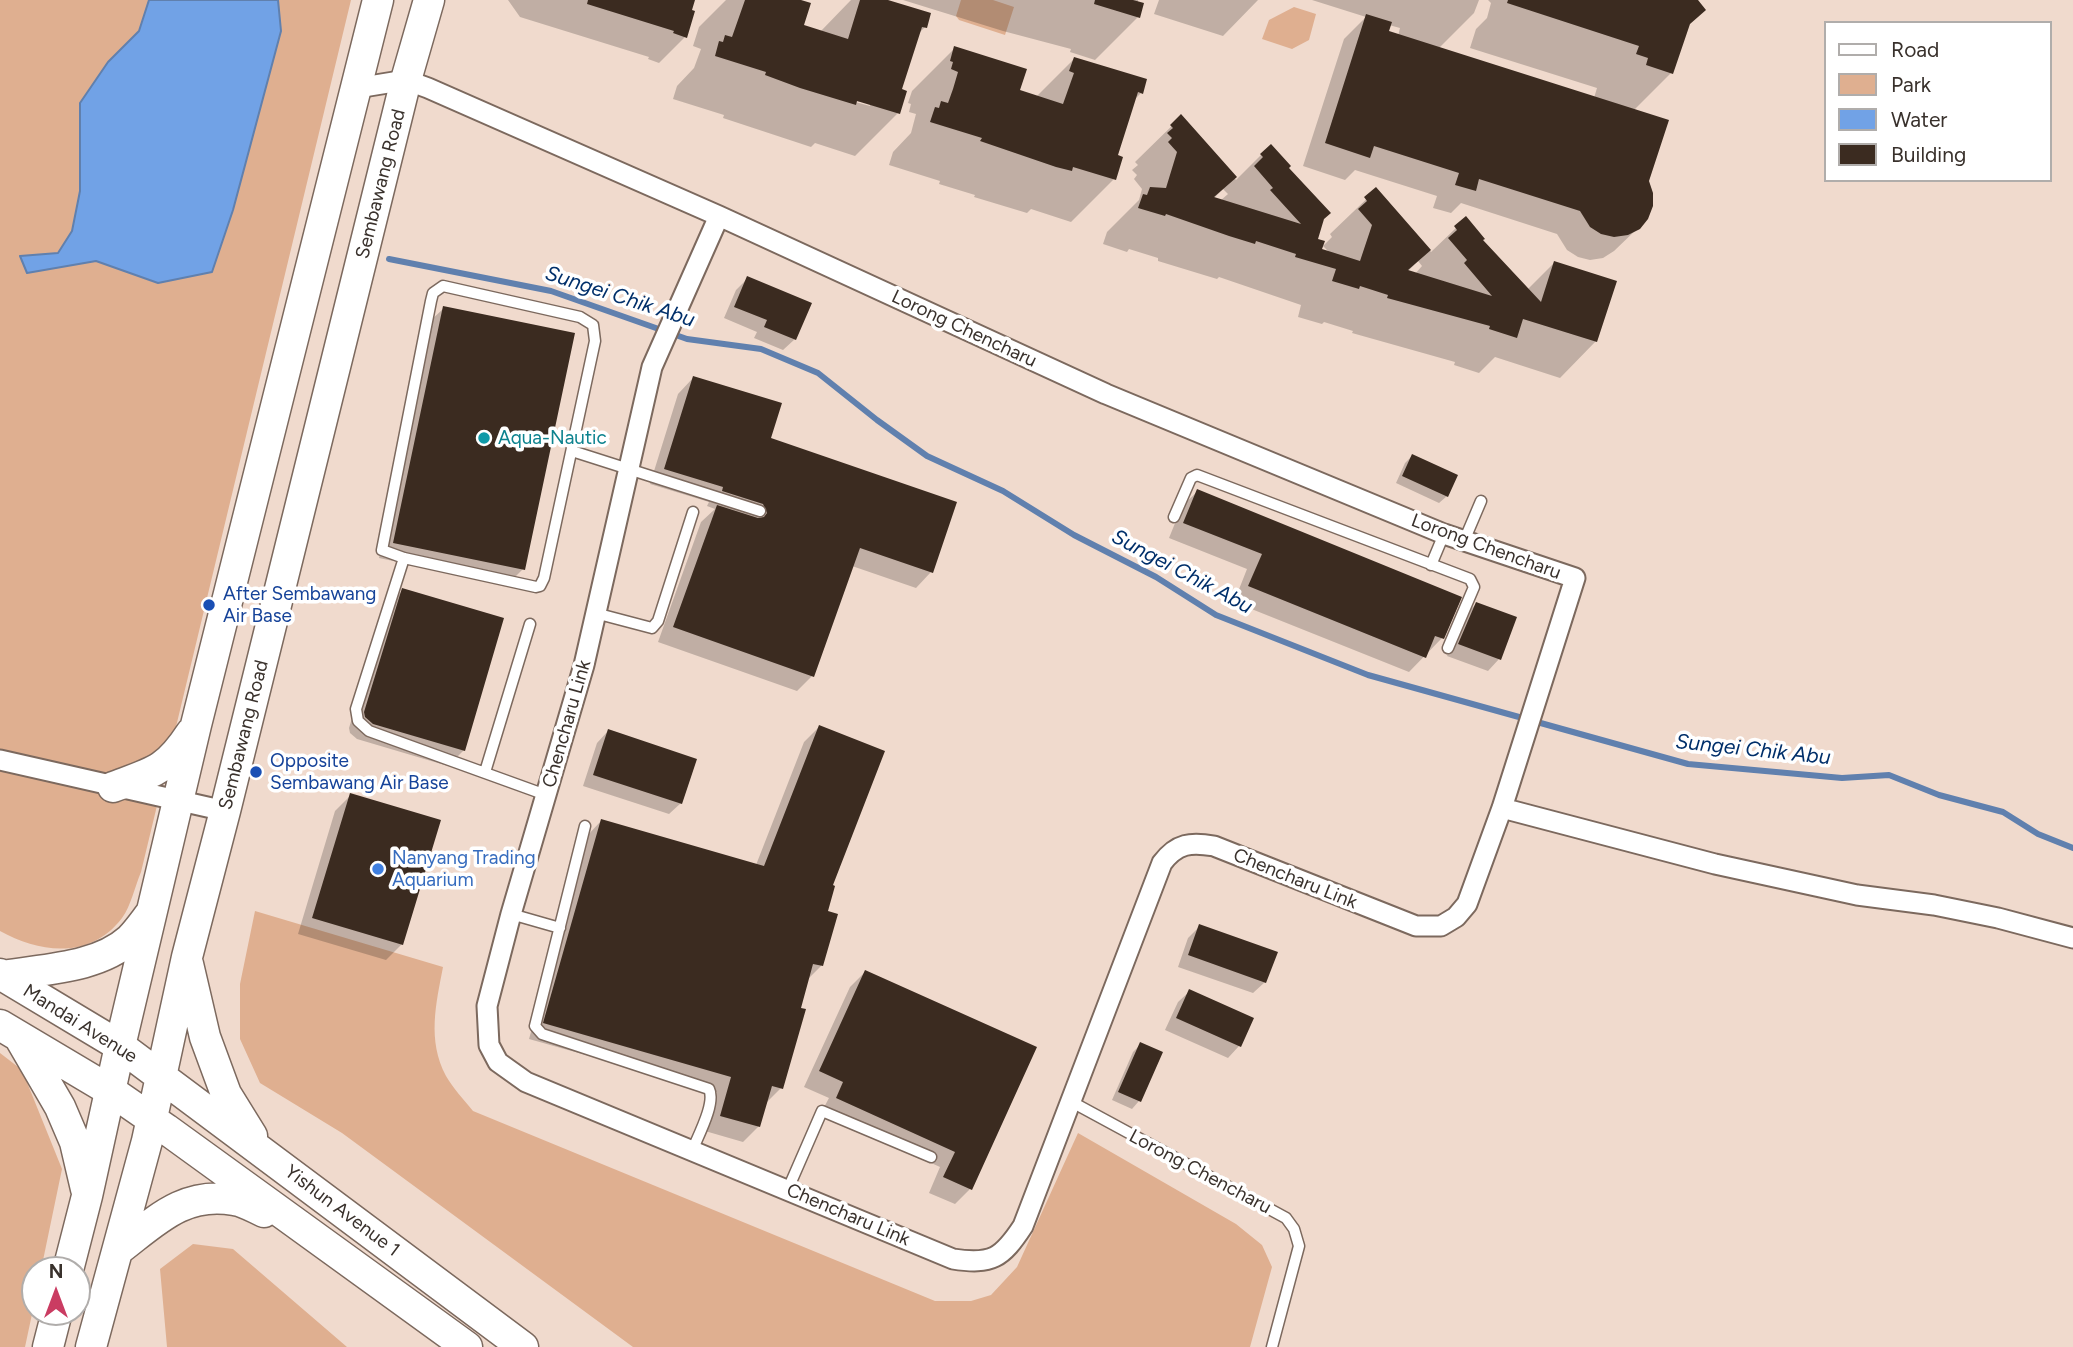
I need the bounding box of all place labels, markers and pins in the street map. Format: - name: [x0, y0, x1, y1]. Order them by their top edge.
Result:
- place label: Aqua-Nautic: [498, 427, 607, 449]
- marker: Aqua-Nautic: [476, 430, 492, 446]
- place label: After Sembawang Air Base: [223, 583, 377, 627]
- marker: After Sembawang Air Base: [201, 597, 217, 613]
- place label: Opposite Sembawang Air Base: [270, 750, 449, 794]
- marker: Opposite Sembawang Air Base: [248, 764, 264, 780]
- place label: Nanyang Trading Aquarium: [392, 847, 536, 891]
- marker: Nanyang Trading Aquarium: [370, 861, 386, 877]

